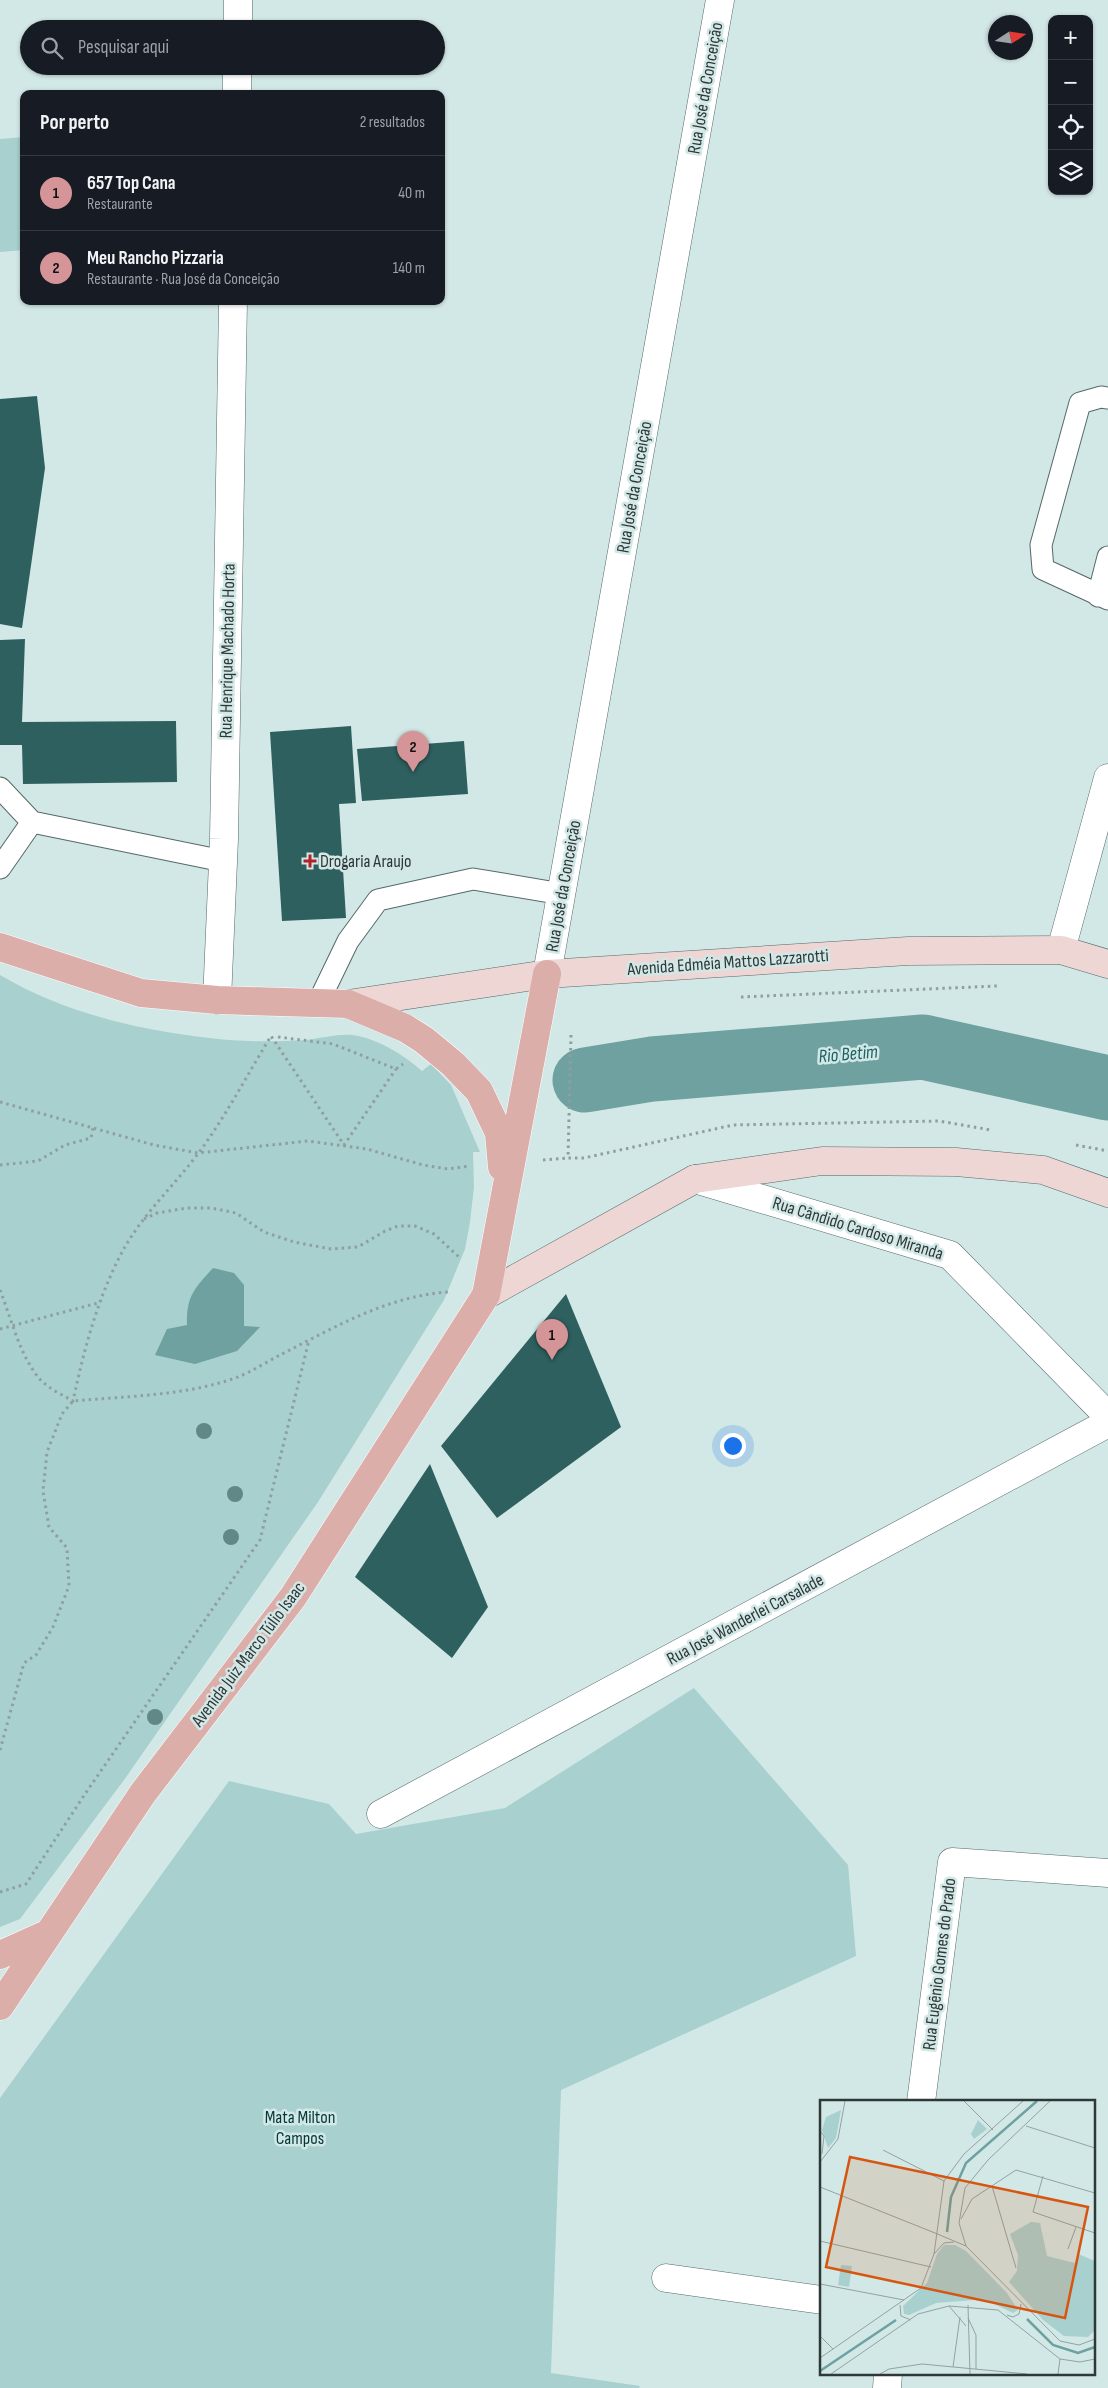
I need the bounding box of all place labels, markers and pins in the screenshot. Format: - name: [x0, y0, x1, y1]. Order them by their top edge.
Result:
- pin: 2: [397, 731, 429, 772]
- place label: Drogaria Araujo: [320, 851, 411, 872]
- marker: Drogaria Araujo: [304, 855, 316, 867]
- pin: 1: [536, 1319, 568, 1360]

